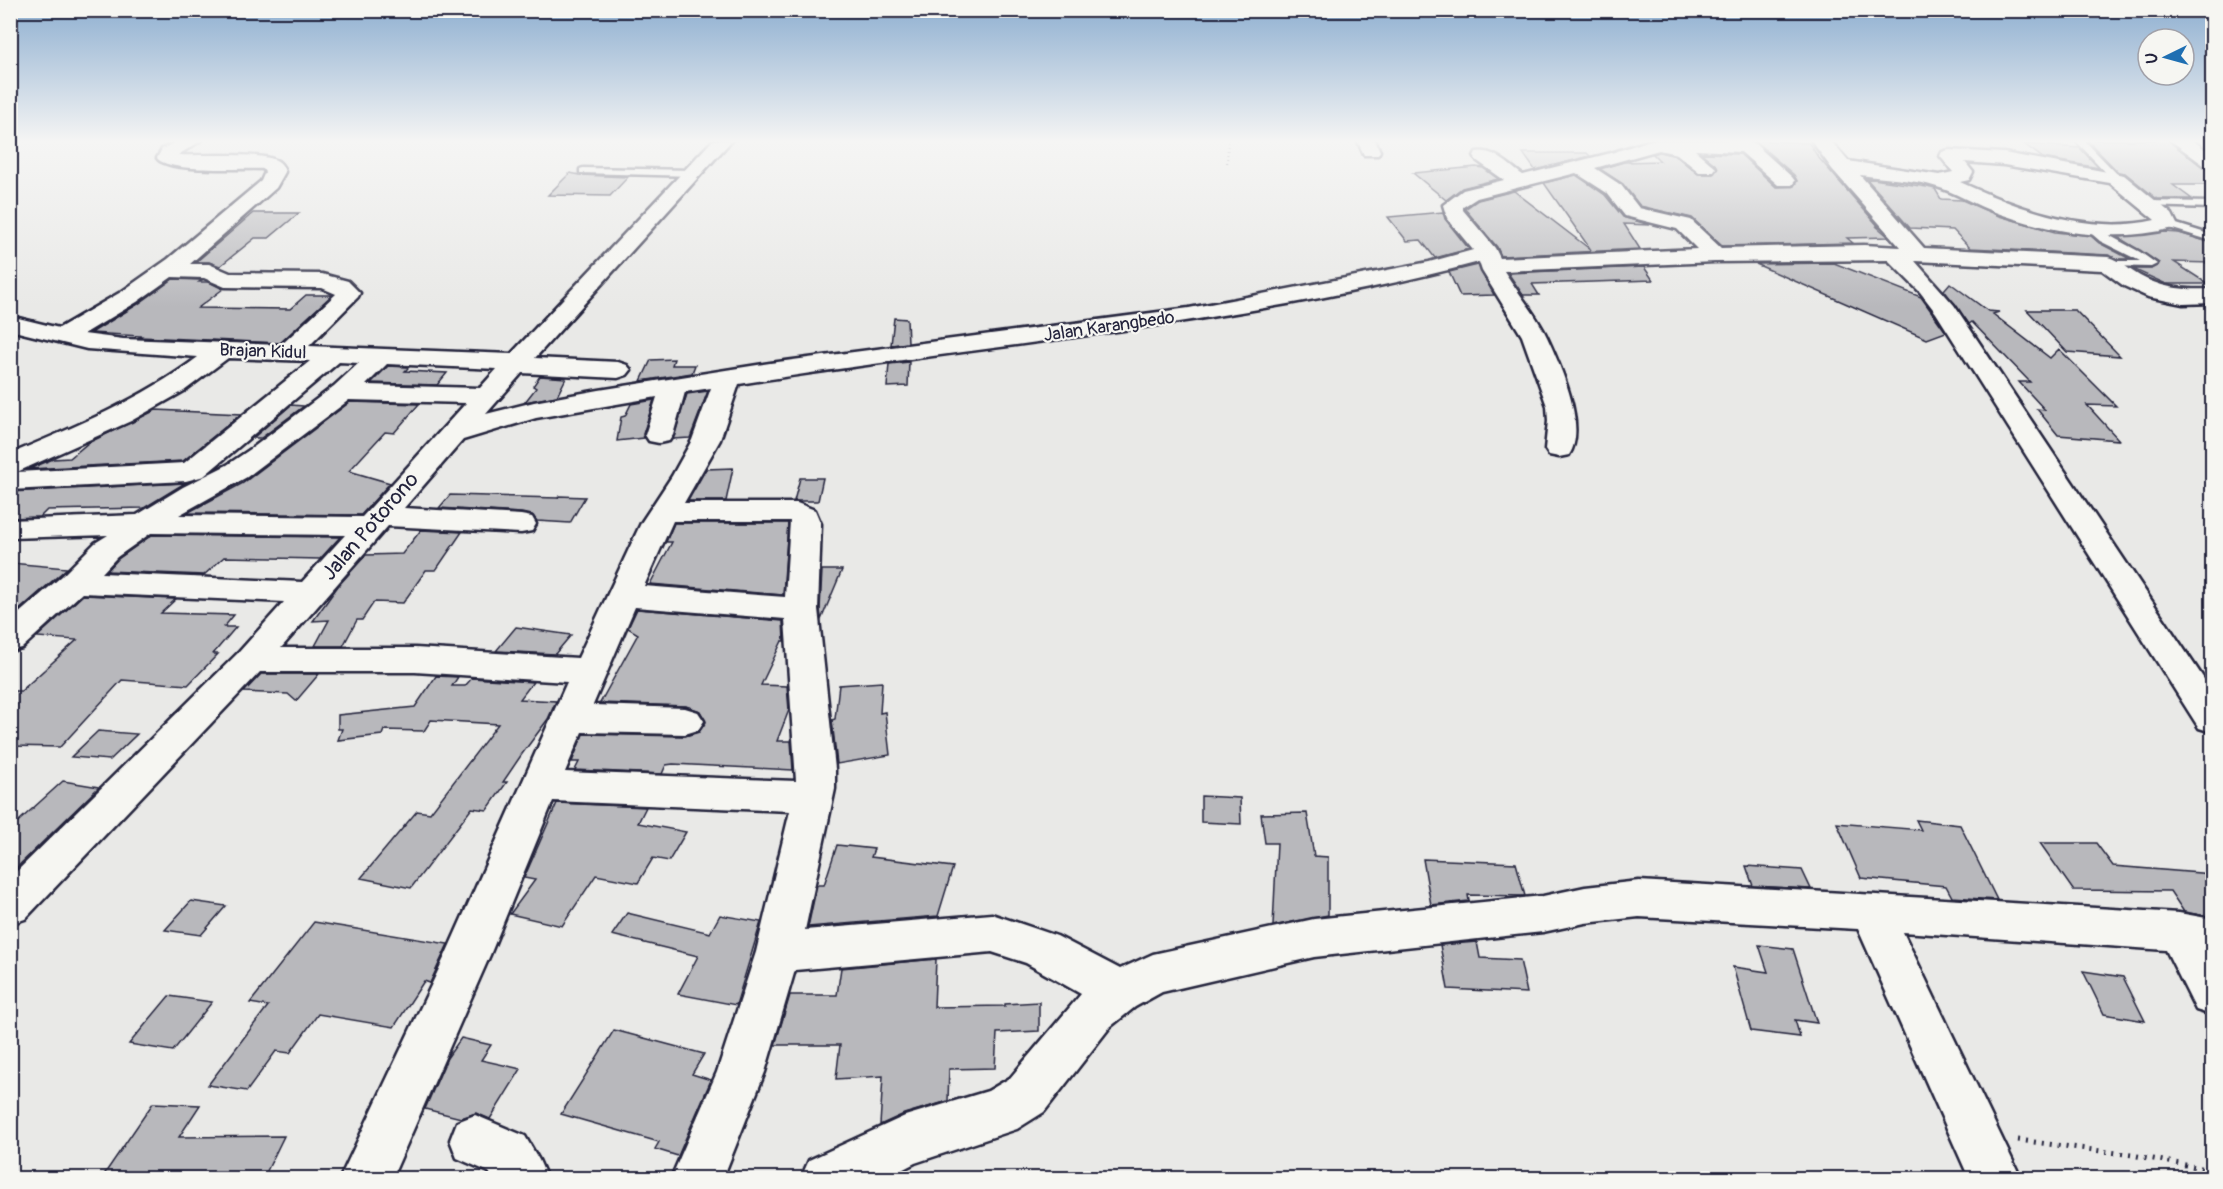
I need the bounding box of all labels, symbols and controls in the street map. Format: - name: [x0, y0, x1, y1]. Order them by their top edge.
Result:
- north arrow: [2136, 27, 2196, 87]
- text: U: [2142, 52, 2162, 64]
- street label: Jalan Karangbedo: [1042, 306, 1176, 347]
- street label: Brajan Kidul: [219, 338, 307, 365]
- street label: Jalan Potorono: [316, 467, 425, 586]

